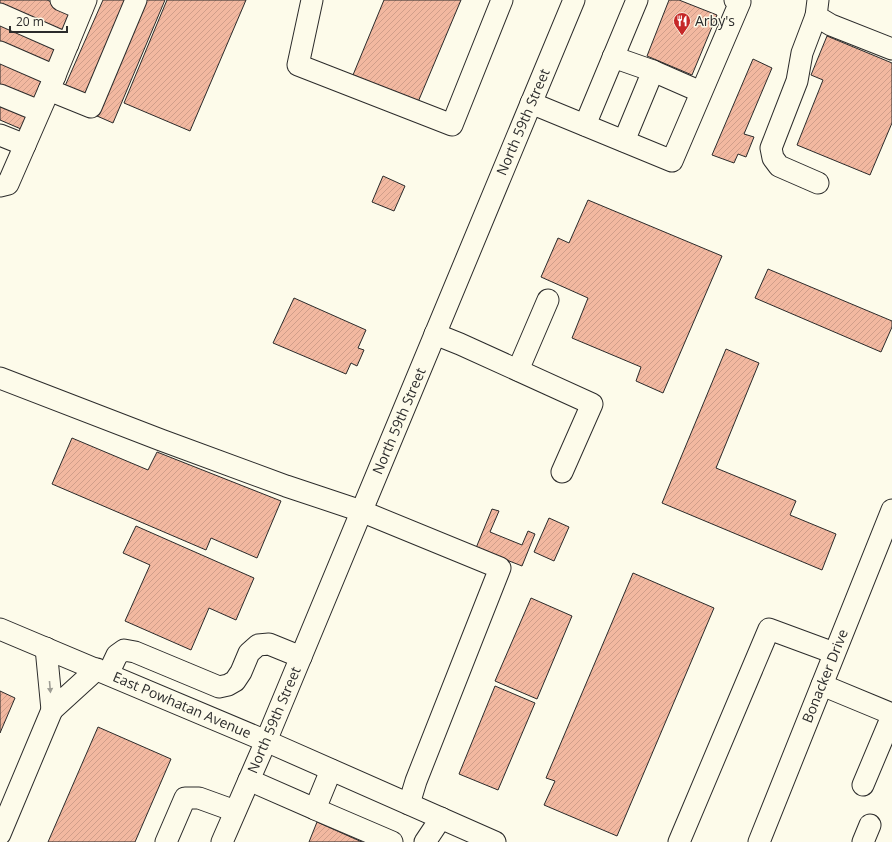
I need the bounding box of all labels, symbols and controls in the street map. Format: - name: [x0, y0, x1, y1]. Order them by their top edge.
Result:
- scale bar: [10, 8, 67, 34]
- restaurant icon: Arby's: [672, 11, 692, 36]
- place label: Arby's: [695, 11, 735, 30]
- text: 20 m: [16, 13, 44, 30]
- street label: North 59th Street: [491, 66, 554, 178]
- street label: North 59th Street: [367, 365, 430, 477]
- street label: Bonacker Drive: [797, 626, 852, 725]
- street label: North 59th Street: [242, 664, 305, 776]
- street label: East Powhatan Avenue: [110, 667, 254, 742]
- one-way arrow: [47, 681, 53, 693]

